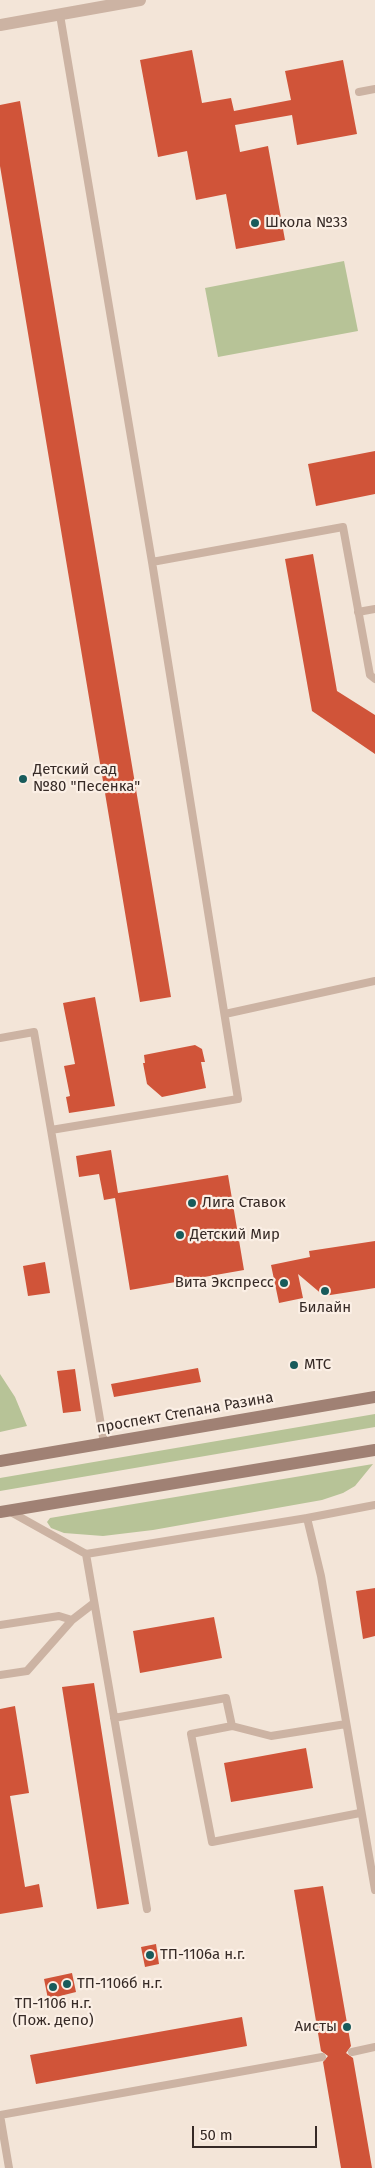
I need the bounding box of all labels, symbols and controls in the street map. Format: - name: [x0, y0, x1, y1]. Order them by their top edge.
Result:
- place label: Школа №33: [265, 214, 348, 232]
- marker: Школа №33: [249, 217, 261, 229]
- place label: Детский сад №80 "Песенка": [33, 761, 140, 796]
- marker: Детский сад №80 "Песенка": [17, 773, 29, 785]
- place label: Лига Ставок: [202, 1194, 286, 1212]
- marker: Лига Ставок: [186, 1197, 198, 1209]
- place label: Детский Мир: [190, 1226, 280, 1244]
- marker: Детский Мир: [174, 1229, 186, 1241]
- place label: Вита Экспресс: [175, 1274, 274, 1292]
- marker: Вита Экспресс: [278, 1277, 290, 1289]
- marker: Билайн: [319, 1285, 331, 1297]
- place label: Билайн: [299, 1299, 351, 1317]
- place label: МТС: [304, 1356, 331, 1374]
- marker: МТС: [288, 1359, 300, 1371]
- street label: проспект Степана Разина: [95, 1389, 275, 1437]
- place label: ТП-1106а н.г.: [160, 1946, 245, 1964]
- marker: ТП-1106а н.г.: [144, 1949, 156, 1961]
- place label: ТП-1106б н.г.: [77, 1975, 163, 1993]
- marker: ТП-1106б н.г.: [61, 1978, 73, 1990]
- marker: ТП-1106 н.г. (Пож. депо): [47, 1981, 59, 1993]
- place label: ТП-1106 н.г. (Пож. депо): [12, 1995, 94, 2030]
- place label: Аисты: [294, 2018, 337, 2036]
- marker: Аисты: [341, 2021, 353, 2033]
- scale bar: [195, 2116, 320, 2148]
- text: 50 m: [200, 2126, 233, 2144]

